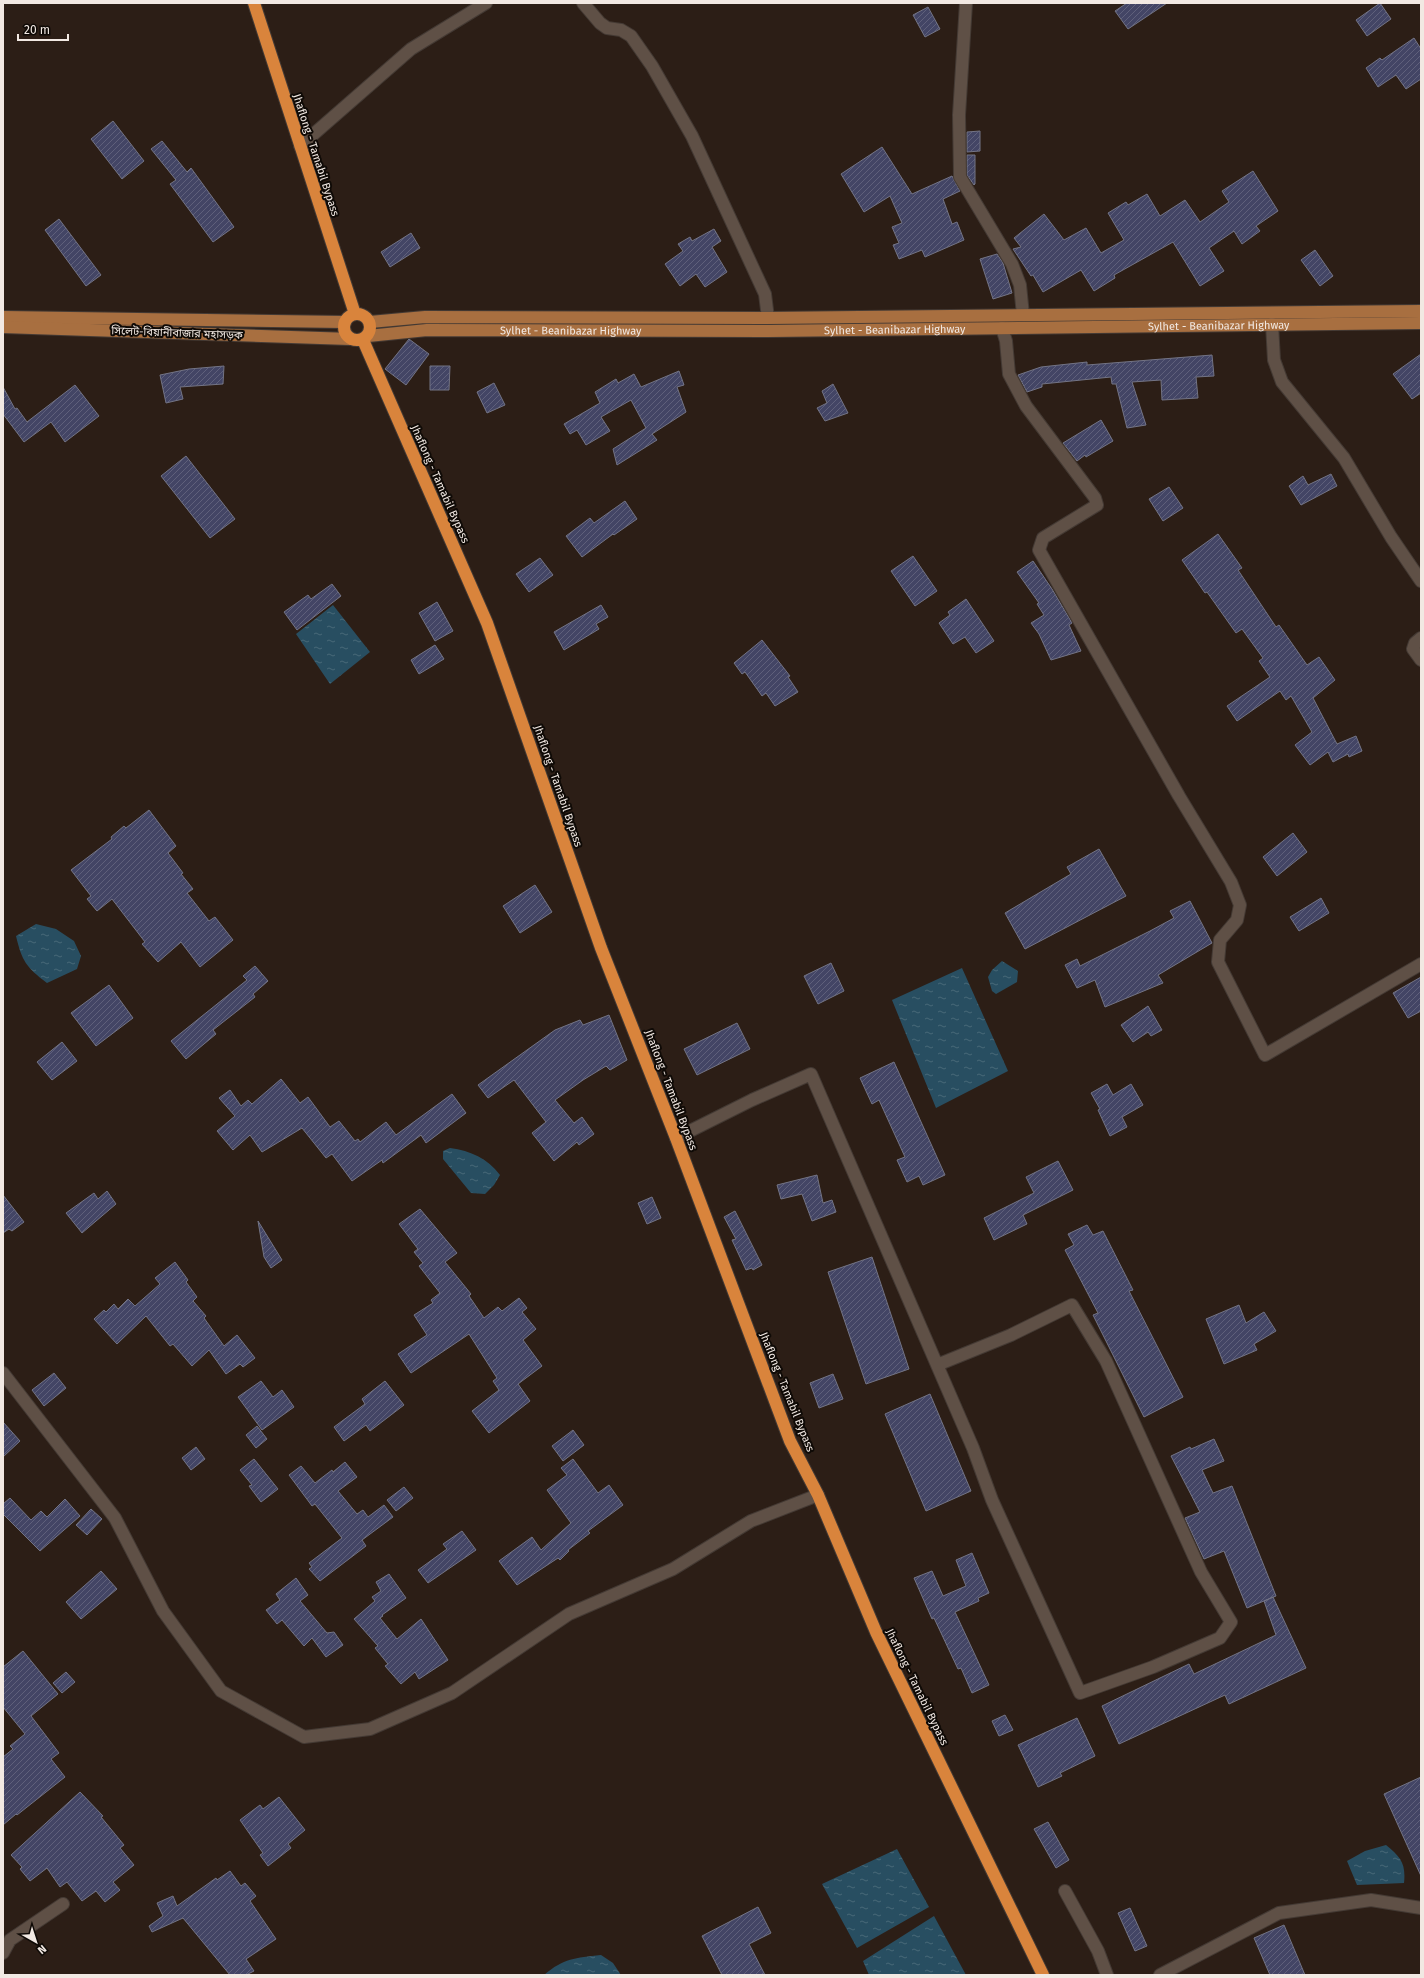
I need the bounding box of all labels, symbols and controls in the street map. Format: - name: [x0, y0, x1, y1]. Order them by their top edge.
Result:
- scale bar: [18, 16, 68, 42]
- text: 20 m: [24, 23, 50, 37]
- street label: Jhaflong - Tamabil Bypass: [290, 92, 342, 218]
- street label: Sylhet - Beanibazar Highway: [1148, 318, 1290, 333]
- street label: Sylhet - Beanibazar Highway: [824, 322, 966, 337]
- street label: সিলেট-বিয়ানীবাজার মহাসড়ক: [110, 324, 243, 342]
- street label: Sylhet - Beanibazar Highway: [500, 324, 642, 337]
- street label: Jhaflong - Tamabil Bypass: [408, 423, 472, 545]
- street label: Jhaflong - Tamabil Bypass: [531, 723, 585, 849]
- street label: Jhaflong - Tamabil Bypass: [642, 1028, 700, 1152]
- street label: Jhaflong - Tamabil Bypass: [757, 1330, 817, 1454]
- street label: Jhaflong - Tamabil Bypass: [883, 1627, 951, 1747]
- north arrow: [16, 1922, 56, 1962]
- text: N: [35, 1942, 49, 1957]

